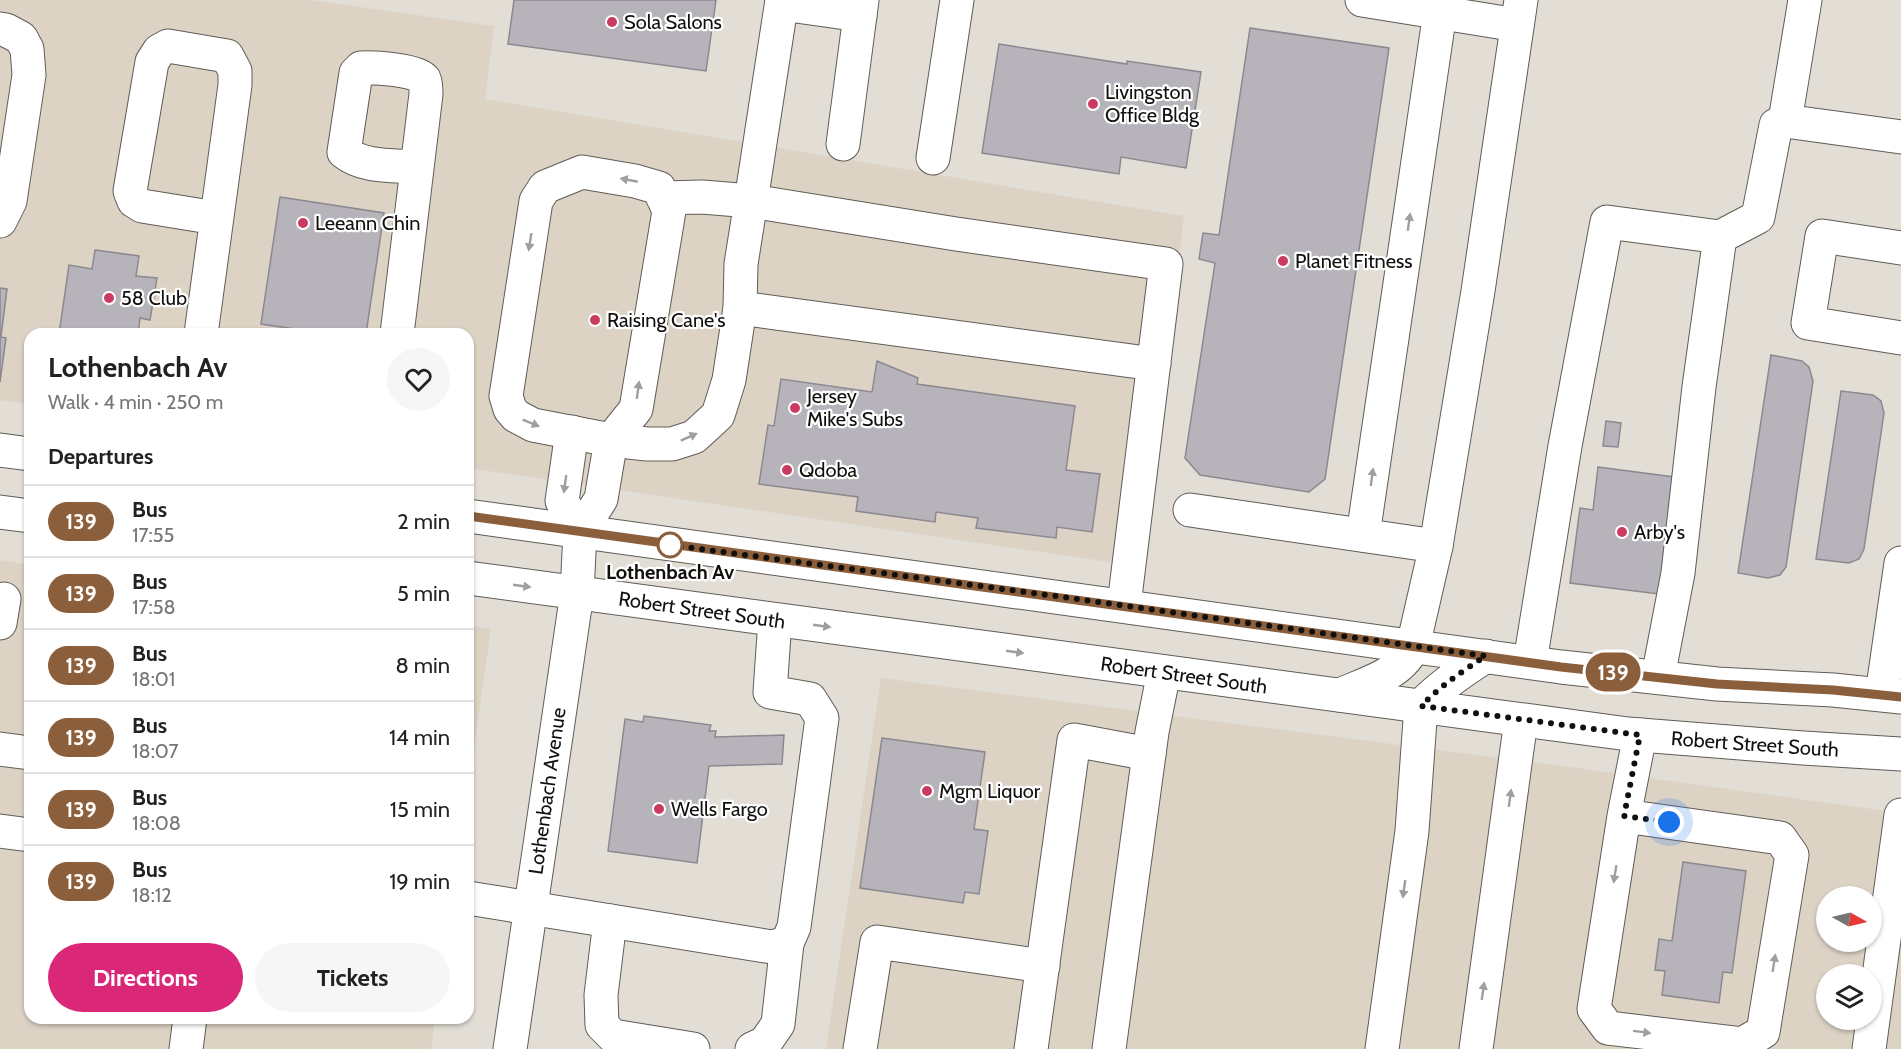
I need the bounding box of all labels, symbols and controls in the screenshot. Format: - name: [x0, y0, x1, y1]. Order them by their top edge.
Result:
- place label: Sola Salons: [624, 10, 722, 34]
- marker: Sola Salons: [605, 15, 619, 29]
- place label: Livingston Office Bldg: [1105, 80, 1200, 127]
- marker: Livingston Office Bldg: [1086, 97, 1100, 111]
- one-way arrow: [619, 175, 638, 184]
- place label: Leeann Chin: [315, 211, 420, 235]
- one-way arrow: [1405, 212, 1414, 231]
- marker: Leeann Chin: [296, 216, 310, 230]
- one-way arrow: [525, 233, 534, 252]
- place label: Planet Fitness: [1295, 249, 1413, 273]
- marker: Planet Fitness: [1276, 254, 1290, 268]
- place label: 58 Club: [121, 286, 187, 310]
- marker: 58 Club: [102, 291, 116, 305]
- place label: Raising Cane's: [607, 308, 725, 332]
- marker: Raising Cane's: [588, 313, 602, 327]
- button: heart: [387, 348, 450, 411]
- text: Lothenbach Av: [48, 350, 227, 384]
- one-way arrow: [634, 380, 643, 399]
- place label: Jersey Mike's Subs: [806, 384, 903, 431]
- text: Walk · 4 min · 250 m: [48, 390, 223, 414]
- marker: Jersey Mike's Subs: [788, 401, 802, 415]
- one-way arrow: [522, 419, 540, 428]
- one-way arrow: [681, 432, 699, 442]
- text: Departures: [48, 443, 153, 470]
- place label: Qdoba: [799, 458, 857, 482]
- marker: Qdoba: [780, 463, 794, 477]
- one-way arrow: [1367, 468, 1376, 487]
- one-way arrow: [560, 475, 569, 494]
- text: Bus: [132, 496, 167, 523]
- text: 2 min: [397, 508, 450, 535]
- text: 139: [66, 509, 96, 534]
- place label: Arby's: [1634, 520, 1685, 544]
- text: 17:55: [132, 523, 174, 547]
- marker: Arby's: [1615, 525, 1629, 539]
- marker: Lothenbach Av: [657, 532, 683, 558]
- place label: Lothenbach Av: [606, 560, 734, 584]
- text: Bus: [132, 568, 167, 595]
- text: 5 min: [397, 580, 450, 607]
- text: 139: [66, 581, 96, 606]
- one-way arrow: [513, 581, 532, 590]
- street label: Robert Street South: [617, 586, 787, 634]
- text: 17:58: [132, 595, 176, 619]
- one-way arrow: [813, 621, 832, 631]
- text: Bus: [132, 640, 167, 667]
- one-way arrow: [1006, 647, 1025, 657]
- street label: Robert Street South: [1099, 651, 1269, 699]
- text: 8 min: [395, 652, 450, 679]
- line badge: 139: [1578, 652, 1648, 692]
- text: 139: [66, 653, 96, 678]
- text: 139: [1598, 660, 1628, 685]
- text: 18:01: [132, 667, 175, 691]
- street label: Lothenbach Avenue: [523, 706, 571, 876]
- text: Bus: [132, 712, 167, 739]
- text: 14 min: [389, 724, 450, 751]
- text: 139: [66, 725, 96, 750]
- street label: Robert Street South: [1670, 726, 1840, 762]
- text: 18:07: [132, 739, 179, 763]
- place label: Mgm Liquor: [939, 779, 1041, 803]
- text: Bus: [132, 784, 167, 811]
- marker: Mgm Liquor: [920, 784, 934, 798]
- one-way arrow: [1506, 788, 1515, 807]
- text: 15 min: [390, 796, 450, 823]
- text: 139: [66, 797, 96, 822]
- place label: Wells Fargo: [671, 797, 768, 821]
- marker: Wells Fargo: [652, 802, 666, 816]
- your location: [1654, 807, 1684, 837]
- text: 18:08: [132, 811, 181, 835]
- text: Bus: [132, 856, 167, 883]
- one-way arrow: [1610, 865, 1619, 884]
- text: 19 min: [389, 868, 450, 895]
- text: 139: [66, 869, 96, 894]
- one-way arrow: [1399, 879, 1408, 898]
- text: 18:12: [132, 883, 172, 907]
- north arrow: [1816, 886, 1882, 952]
- map controls: [1816, 886, 1882, 1030]
- button: Directions: [48, 943, 243, 1012]
- button: Tickets: [255, 943, 450, 1012]
- one-way arrow: [1770, 953, 1779, 972]
- button: layers: [1816, 964, 1882, 1030]
- one-way arrow: [1478, 981, 1488, 1000]
- one-way arrow: [1632, 1028, 1651, 1037]

